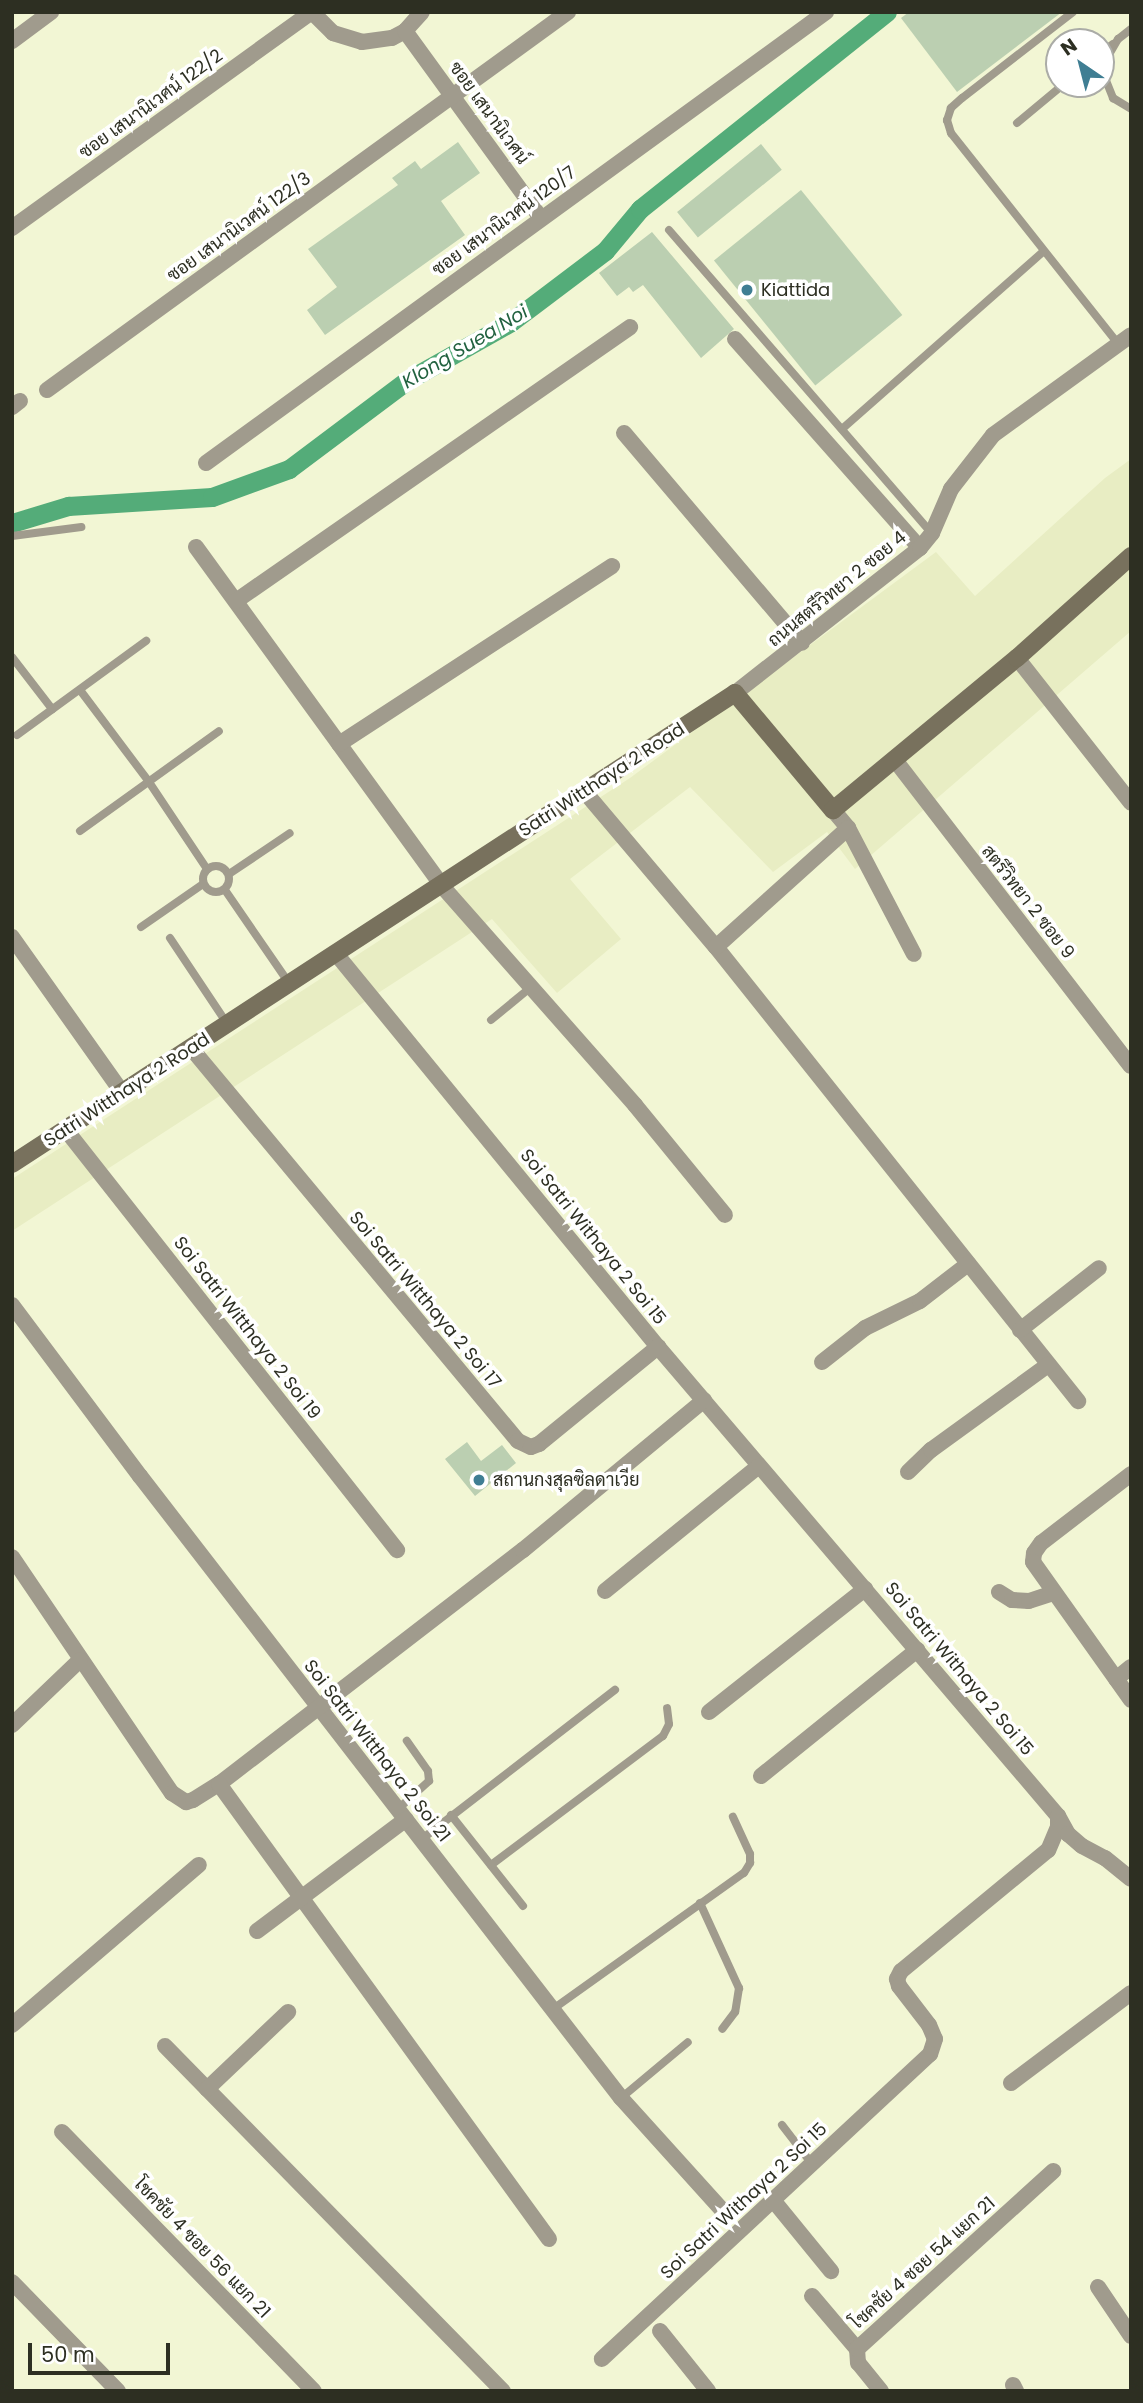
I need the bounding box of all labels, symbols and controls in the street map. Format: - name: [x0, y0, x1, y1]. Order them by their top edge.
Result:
- north arrow: [1045, 28, 1115, 98]
- text: N: [1055, 32, 1082, 62]
- street label: ซอย เสนานิเวศน์ 122/2: [75, 45, 227, 163]
- street label: ซอย เสนานิเวศน์: [445, 57, 533, 169]
- street label: ซอย เสนานิเวศน์ 120/7: [428, 162, 580, 280]
- street label: ซอย เสนานิเวศน์ 122/3: [163, 168, 315, 286]
- place label: Kiattida: [761, 279, 830, 301]
- marker: Kiattida: [739, 282, 755, 298]
- water label: Klong Suea Noi: [398, 301, 532, 393]
- street label: ถนนสตรีวิทยา 2 ซอย 4: [764, 527, 910, 651]
- street label: Satri Witthaya 2 Road: [515, 718, 689, 842]
- street label: สตรีวิทยา 2 ซอย 9: [977, 841, 1079, 963]
- street label: Satri Witthaya 2 Road: [40, 1028, 214, 1152]
- street label: Soi Satri Withaya 2 Soi 15: [516, 1145, 670, 1329]
- street label: Soi Satri Witthaya 2 Soi 17: [345, 1207, 505, 1393]
- street label: Soi Satri Witthaya 2 Soi 19: [169, 1232, 325, 1424]
- place label: สถานกงสุลซิลดาเวีย: [493, 1469, 640, 1491]
- marker: สถานกงสุลซิลดาเวีย: [471, 1472, 487, 1488]
- street label: Soi Satri Withaya 2 Soi 15: [880, 1578, 1038, 1760]
- street label: Soi Satri Witthaya 2 Soi 21: [299, 1656, 455, 1846]
- street label: Soi Satri Withaya 2 Soi 15: [656, 2118, 832, 2284]
- street label: โชคชัย 4 ซอย 56 แยก 21: [129, 2173, 275, 2323]
- street label: โชคชัย 4 ซอย 54 แยก 21: [846, 2192, 1000, 2334]
- scale bar: [32, 2330, 173, 2374]
- text: 50 m: [41, 2340, 95, 2369]

